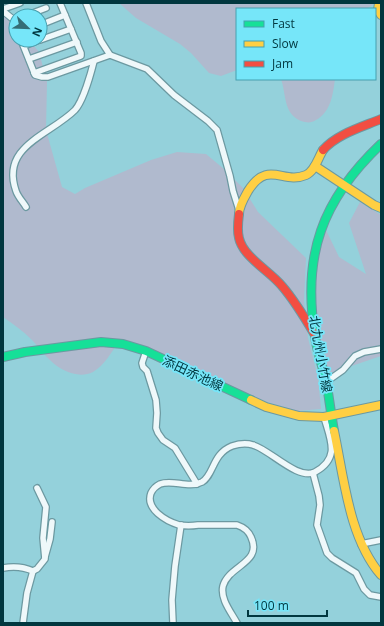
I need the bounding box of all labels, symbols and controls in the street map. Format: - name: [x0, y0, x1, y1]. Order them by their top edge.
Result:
- north arrow: [8, 8, 48, 48]
- legend: [236, 8, 376, 80]
- text: Fast: [272, 15, 295, 32]
- text: N: [29, 25, 46, 39]
- text: Slow: [272, 35, 299, 52]
- text: Jam: [271, 55, 293, 72]
- street label: 北九州小竹線: [305, 314, 337, 394]
- street label: 添田赤池線: [160, 351, 226, 395]
- scale bar: [248, 592, 327, 618]
- text: 100 m: [254, 597, 289, 614]

